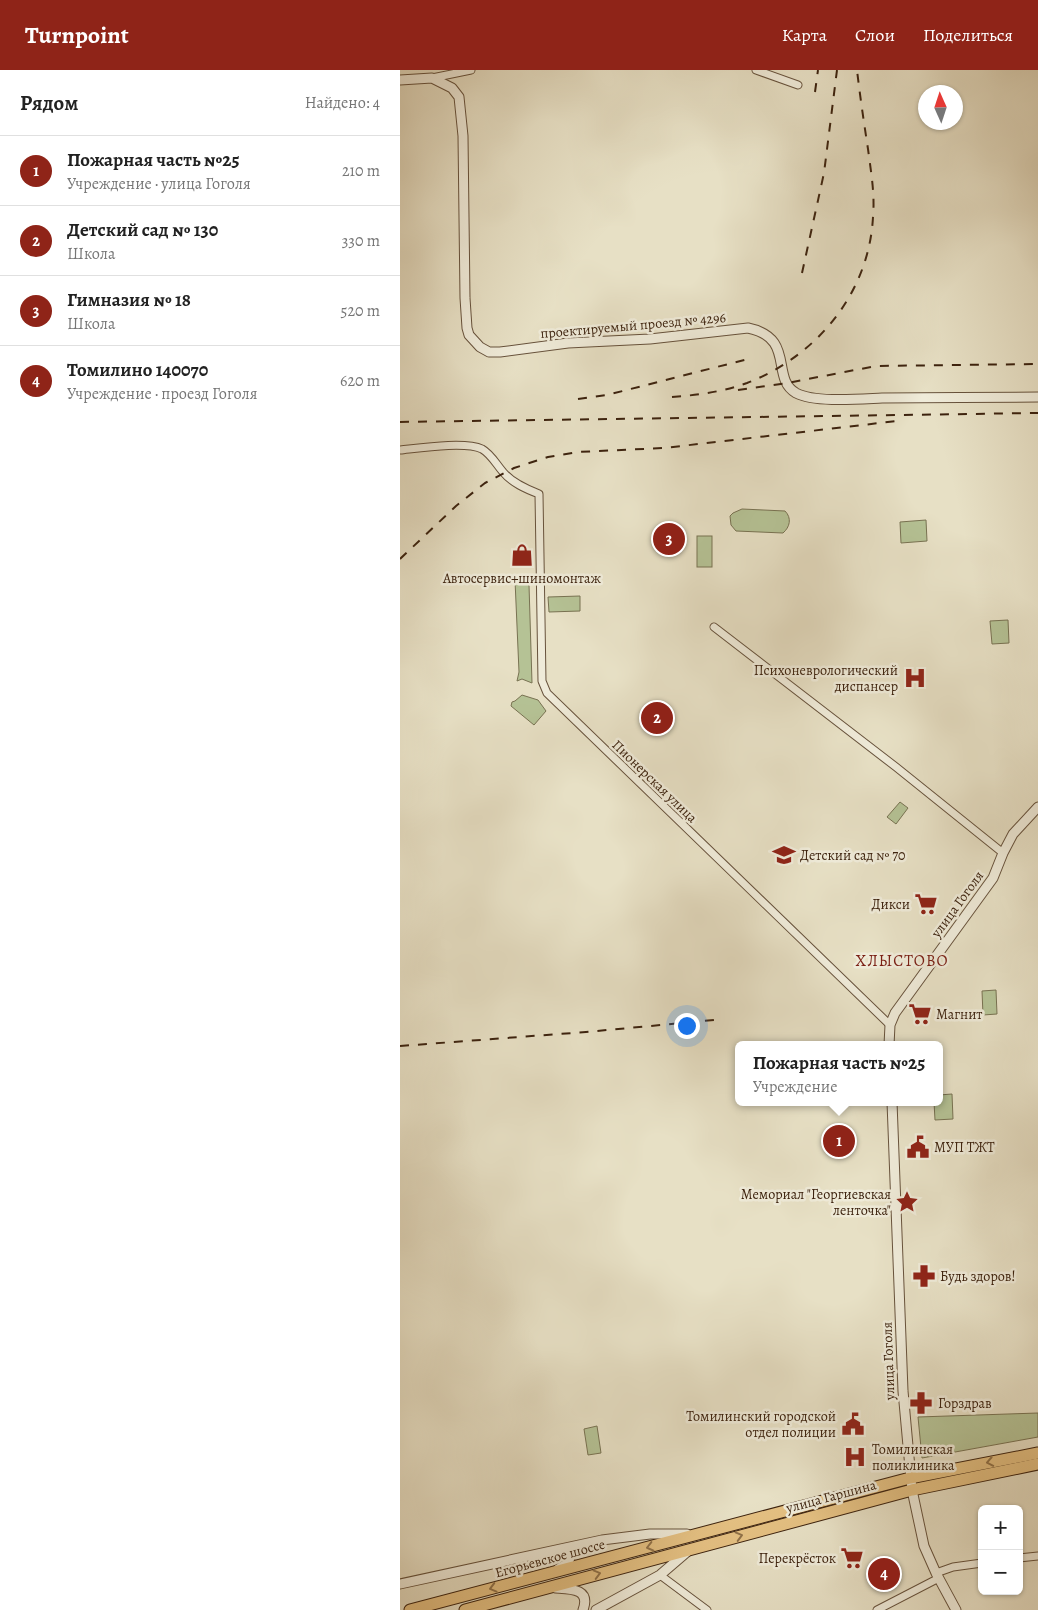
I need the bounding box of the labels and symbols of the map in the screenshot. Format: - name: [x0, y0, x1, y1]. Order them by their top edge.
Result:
- north arrow: [918, 85, 963, 130]
- street label: проектируемый проезд № 4296: [539, 308, 727, 343]
- pin: 3: [653, 520, 685, 558]
- shop icon: Автосервис+шиномонтаж: [509, 542, 535, 568]
- place label: Автосервис+шиномонтаж: [442, 569, 602, 588]
- place label: Психоневрологический диспансер: [754, 661, 898, 696]
- hospital icon: Психоневрологический диспансер: [902, 665, 928, 691]
- pin: 2: [641, 699, 673, 737]
- street label: Пионерская улица: [608, 736, 702, 827]
- school or university icon: Детский сад № 70: [771, 842, 797, 868]
- place label: Детский сад № 70: [800, 846, 906, 865]
- street label: улица Гоголя: [926, 867, 988, 942]
- supermarket icon: Дикси: [913, 891, 939, 917]
- place label: Дикси: [872, 895, 910, 914]
- district label: ХЛЫСТОВО: [855, 950, 949, 972]
- supermarket icon: Магнит: [907, 1001, 933, 1027]
- place label: Магнит: [936, 1005, 983, 1024]
- your location: [674, 1013, 700, 1039]
- pin: 1: [823, 1122, 855, 1160]
- public building icon: МУП ТЖТ: [905, 1134, 931, 1160]
- place label: МУП ТЖТ: [934, 1138, 995, 1157]
- place label: Мемориал "Георгиевская ленточка": [741, 1185, 891, 1220]
- place icon: Мемориал "Георгиевская ленточка": [894, 1189, 920, 1215]
- pharmacy icon: Будь здоров!: [911, 1263, 937, 1289]
- place label: Будь здоров!: [940, 1267, 1016, 1286]
- street label: улица Гоголя: [878, 1321, 899, 1401]
- pharmacy icon: Горздрав: [908, 1390, 934, 1416]
- place label: Горздрав: [938, 1394, 992, 1413]
- place label: Томилинский городской отдел полиции: [686, 1407, 836, 1442]
- public building icon: Томилинский городской отдел полиции: [840, 1411, 866, 1437]
- place label: Томилинская поликлиника: [872, 1440, 955, 1475]
- hospital icon: Томилинская поликлиника: [842, 1444, 868, 1470]
- one-way arrow: [986, 1457, 995, 1467]
- street label: улица Гаршина: [783, 1475, 879, 1518]
- one-way arrow: [734, 1531, 743, 1542]
- street label: Егорьевское шоссе: [493, 1535, 607, 1582]
- one-way arrow: [646, 1541, 655, 1552]
- supermarket icon: Перекрёсток: [839, 1545, 865, 1571]
- place label: Перекрёсток: [759, 1549, 836, 1568]
- pin: 4: [868, 1555, 900, 1593]
- one-way arrow: [592, 1570, 600, 1580]
- one-way arrow: [488, 1582, 497, 1593]

